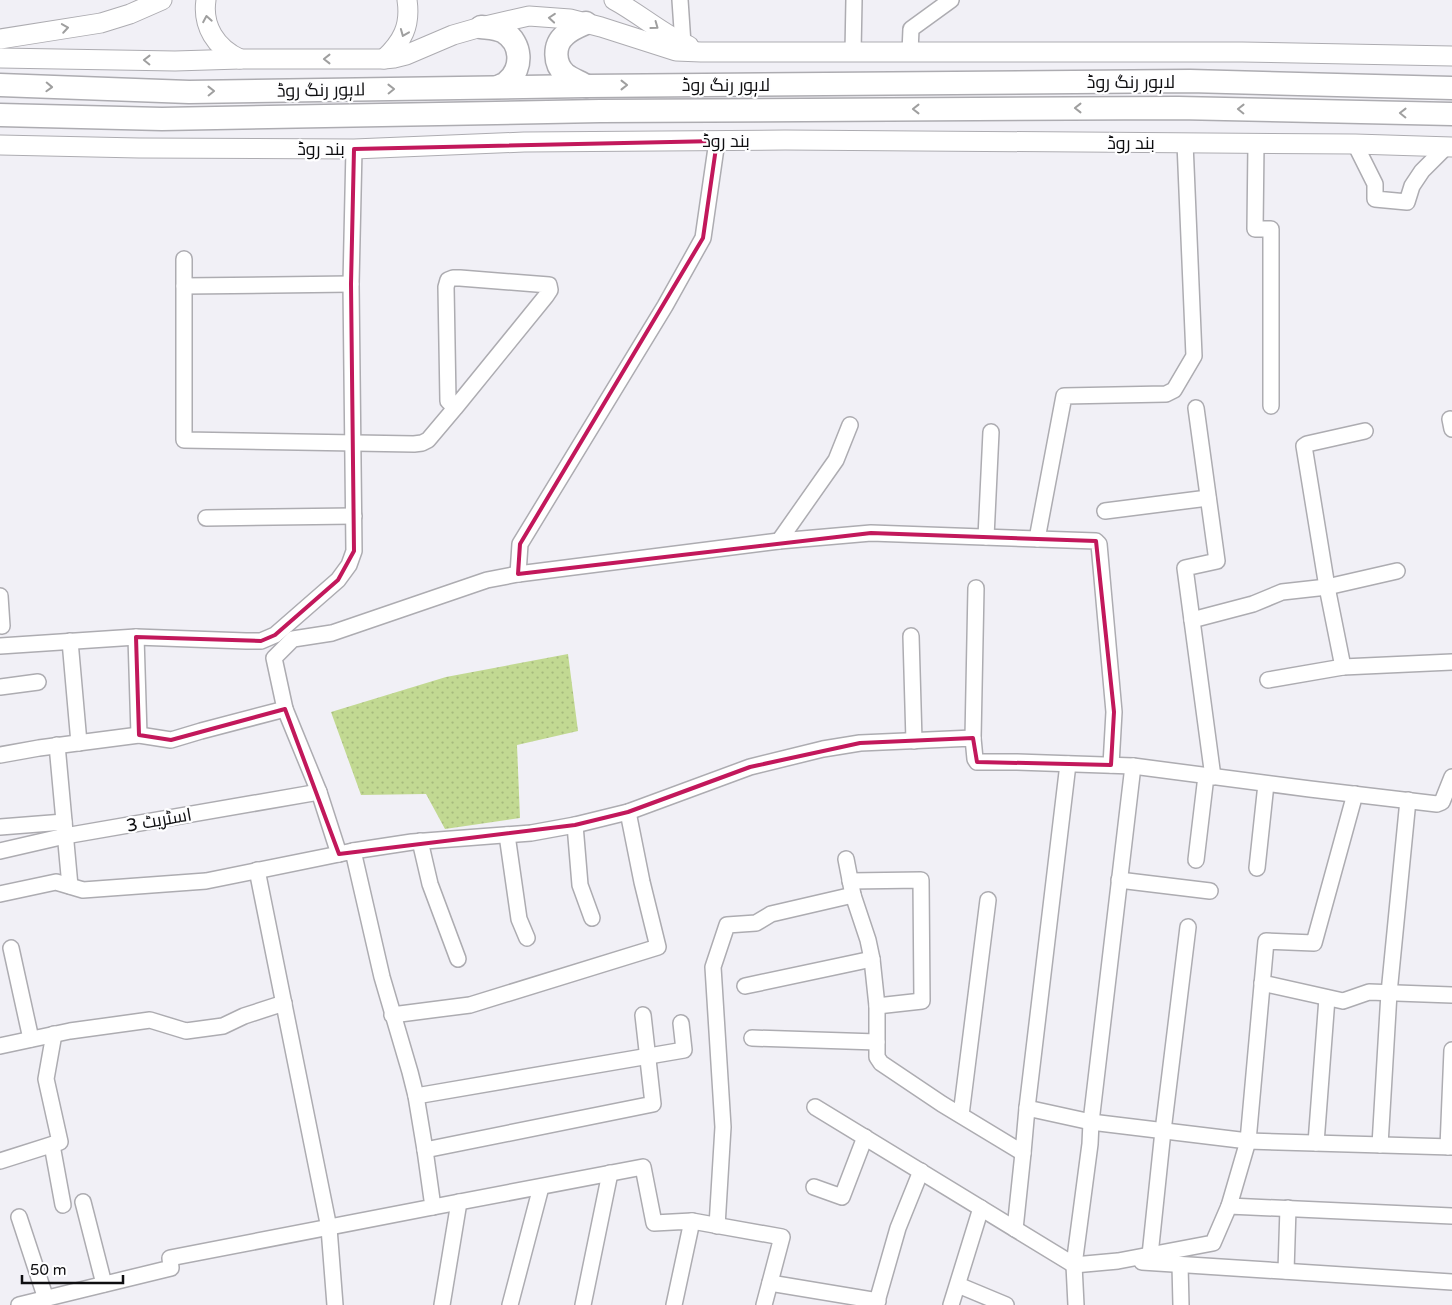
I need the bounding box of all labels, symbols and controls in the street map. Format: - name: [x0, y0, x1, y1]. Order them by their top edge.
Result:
- one-way arrow: [548, 12, 556, 23]
- one-way arrow: [202, 15, 212, 24]
- one-way arrow: [649, 20, 659, 29]
- one-way arrow: [61, 24, 70, 34]
- one-way arrow: [399, 28, 410, 37]
- one-way arrow: [323, 54, 330, 64]
- one-way arrow: [143, 55, 151, 66]
- street label: لاہور رنگ روڈ: [1087, 71, 1175, 94]
- street label: لاہور رنگ روڈ: [682, 74, 770, 97]
- street label: لاہور رنگ روڈ: [277, 78, 365, 103]
- one-way arrow: [620, 80, 628, 90]
- one-way arrow: [45, 82, 53, 92]
- one-way arrow: [388, 84, 395, 94]
- one-way arrow: [208, 86, 215, 96]
- one-way arrow: [1074, 103, 1082, 113]
- one-way arrow: [912, 104, 920, 114]
- one-way arrow: [1237, 104, 1244, 114]
- one-way arrow: [1399, 108, 1407, 118]
- street label: بند روڈ: [702, 130, 750, 152]
- street label: بند روڈ: [1107, 132, 1155, 154]
- street label: بند روڈ: [297, 138, 345, 160]
- street label: اسٹریٹ 3: [125, 803, 193, 837]
- scale bar: [22, 1252, 124, 1284]
- text: 50 m: [30, 1261, 67, 1279]

